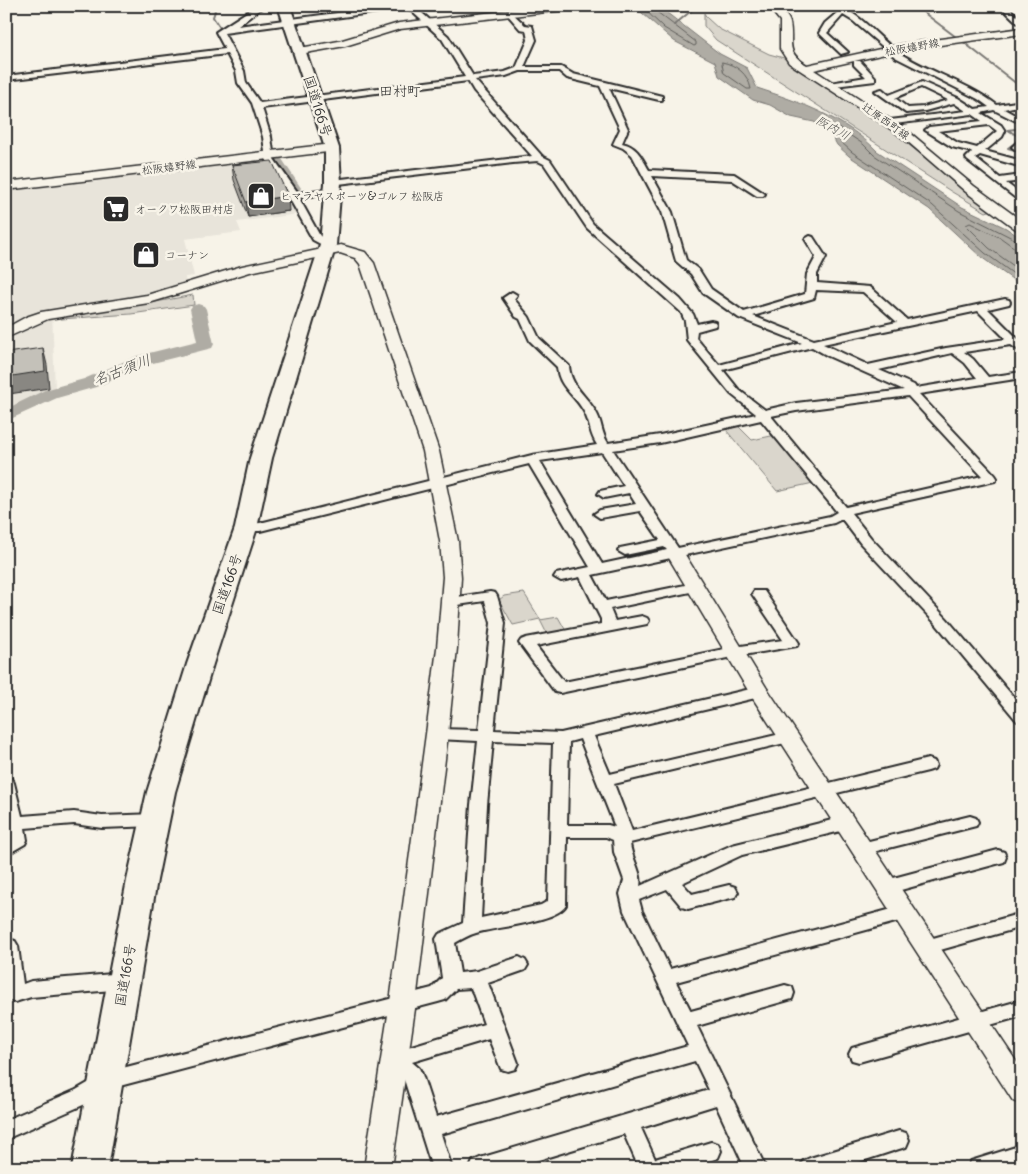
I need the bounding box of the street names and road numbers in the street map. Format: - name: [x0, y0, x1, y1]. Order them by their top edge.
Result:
- street label: 松阪嬉野線: [884, 35, 940, 59]
- street label: 国道166号: [300, 73, 336, 139]
- street label: 辻原西町線: [859, 99, 913, 143]
- street label: 松阪嬉野線: [141, 157, 197, 177]
- street label: 国道166号: [208, 551, 246, 617]
- street label: 国道166号: [111, 942, 139, 1008]

